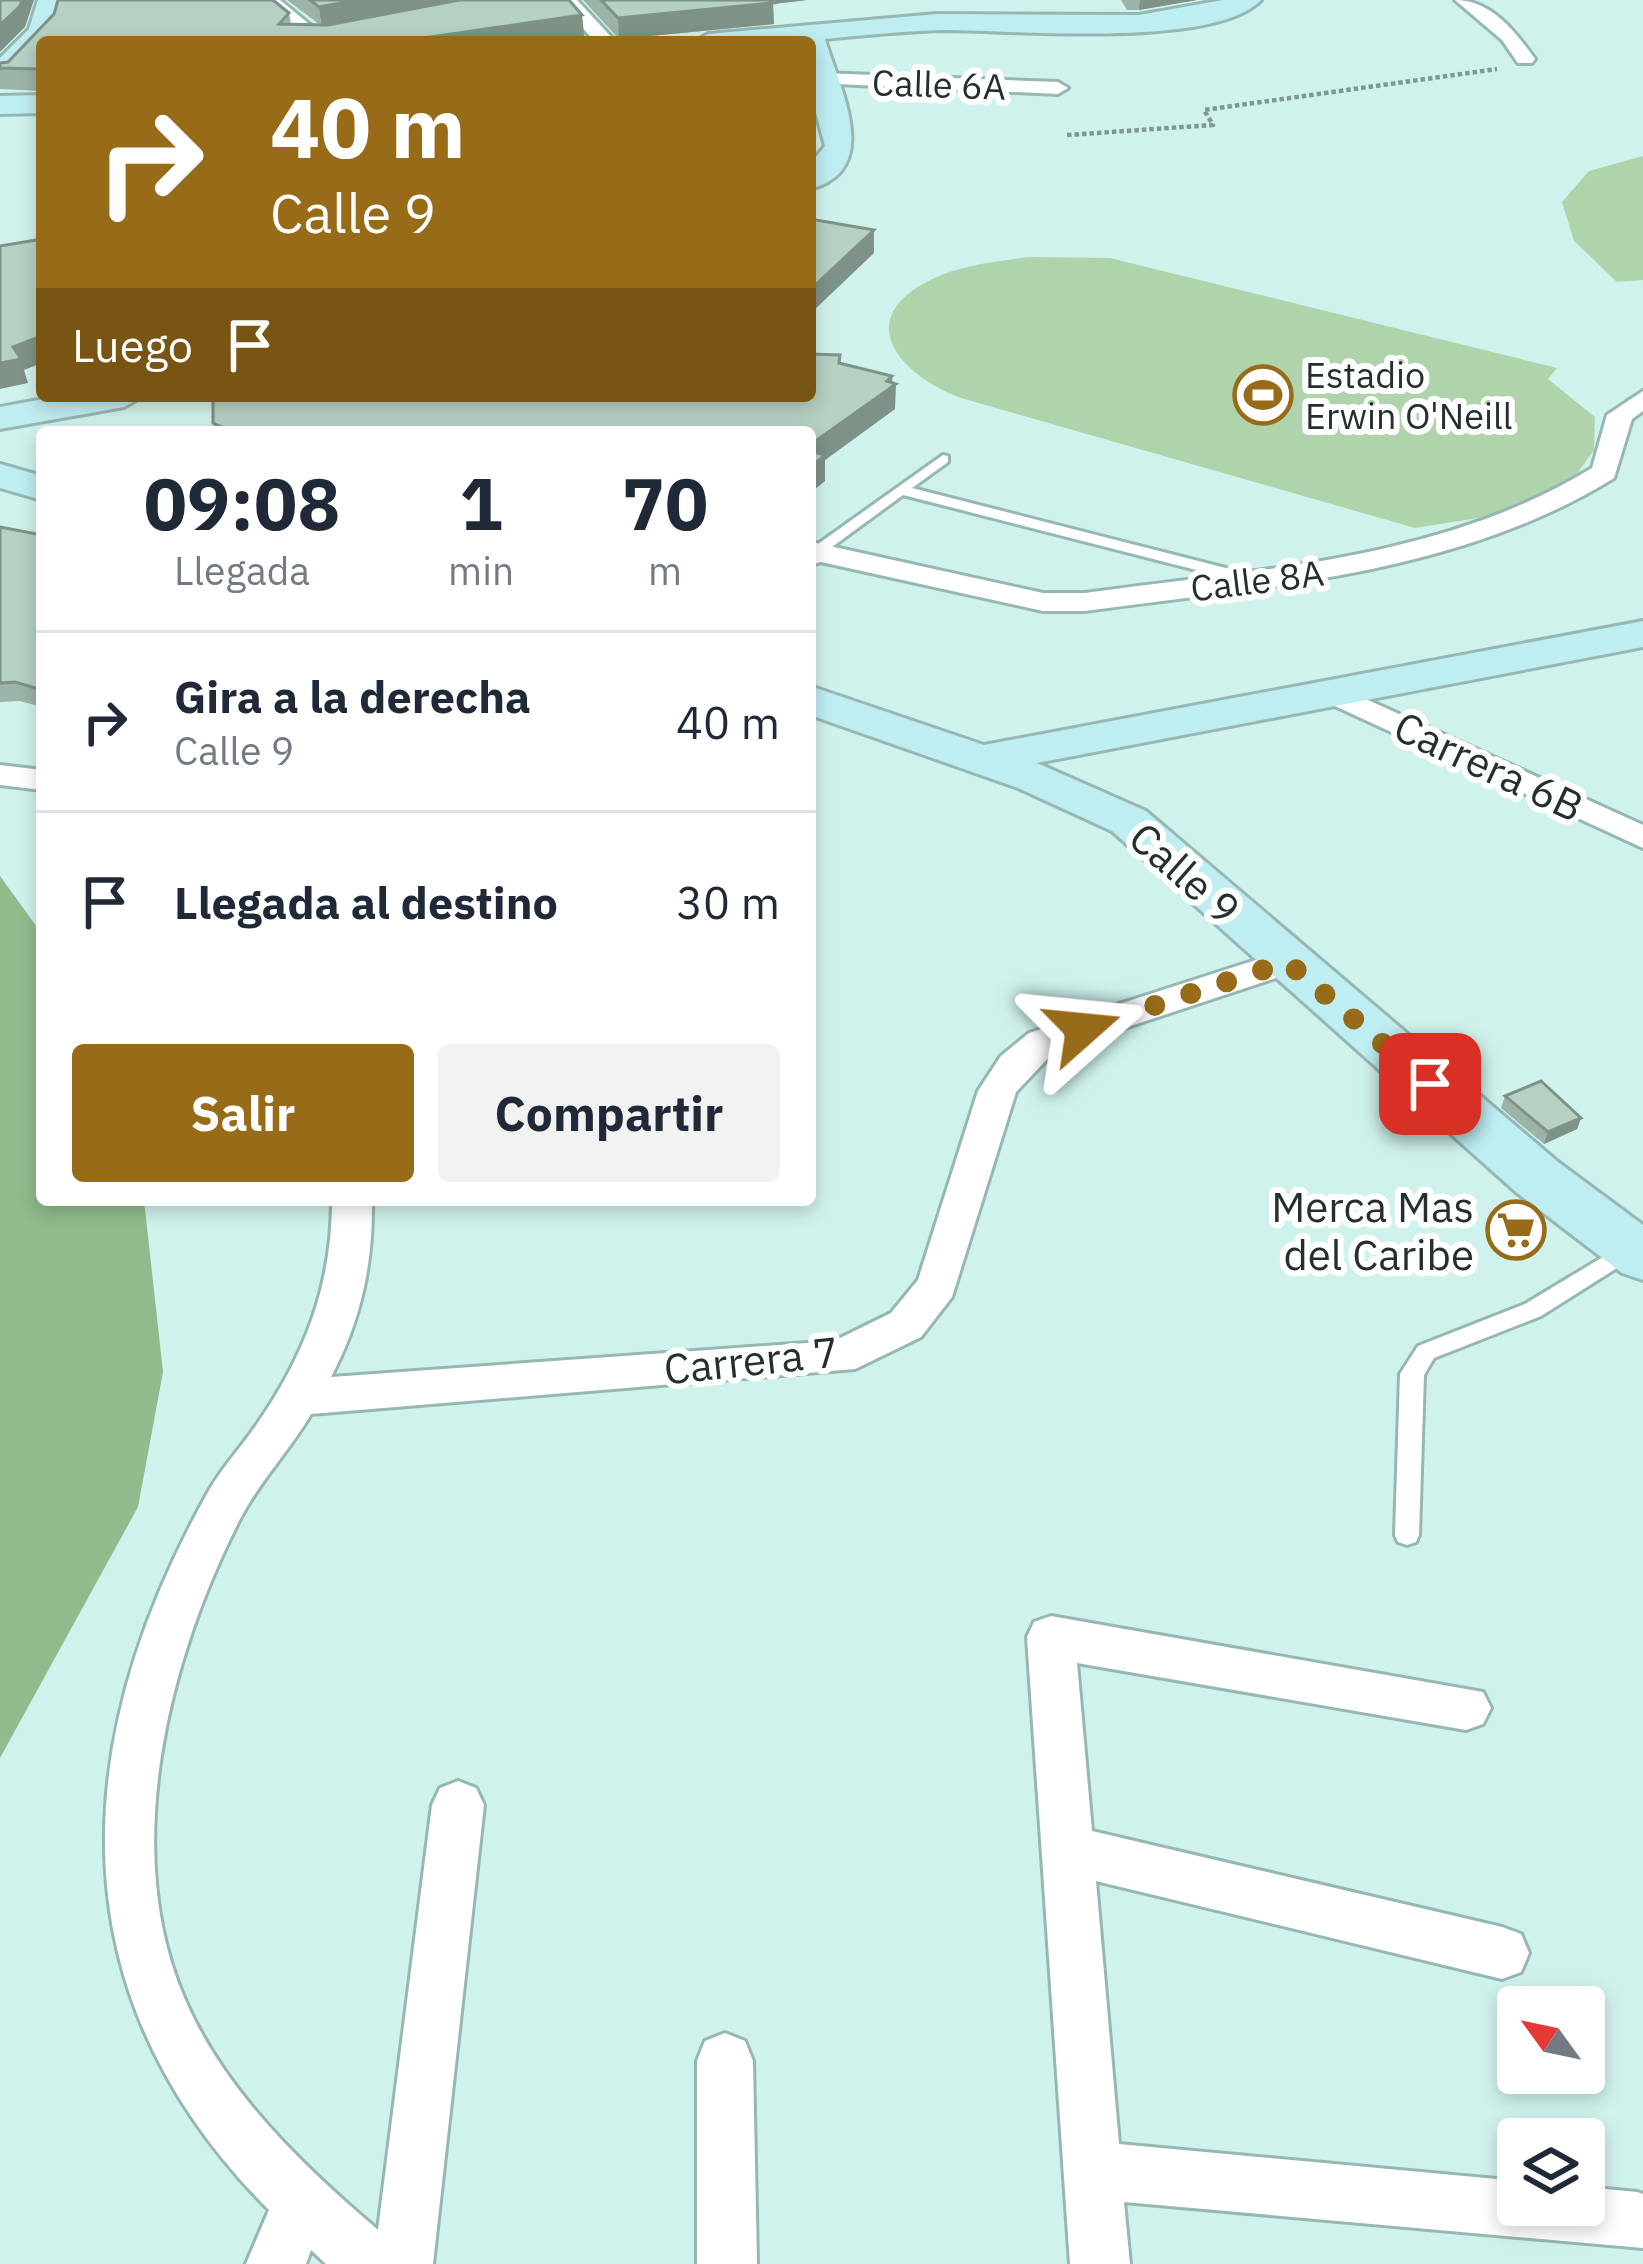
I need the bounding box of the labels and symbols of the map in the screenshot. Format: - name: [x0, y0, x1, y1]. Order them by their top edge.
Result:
- street label: Calle 6A: [871, 58, 1007, 110]
- place label: Estadio Erwin O'Neill: [1305, 351, 1512, 439]
- sports icon: Estadio Erwin O'Neill: [1232, 364, 1294, 426]
- street label: Calle 8A: [1188, 549, 1326, 611]
- street label: Carrera 6B: [1386, 698, 1592, 834]
- street label: Calle 9: [1118, 810, 1252, 936]
- position arrow: [1020, 966, 1146, 1092]
- pin: [1379, 1033, 1481, 1135]
- place label: Merca Mas del Caribe: [1271, 1179, 1474, 1282]
- supermarket icon: Merca Mas del Caribe: [1485, 1199, 1547, 1261]
- street label: Carrera 7: [661, 1324, 841, 1396]
- north arrow: [1497, 1986, 1605, 2094]

